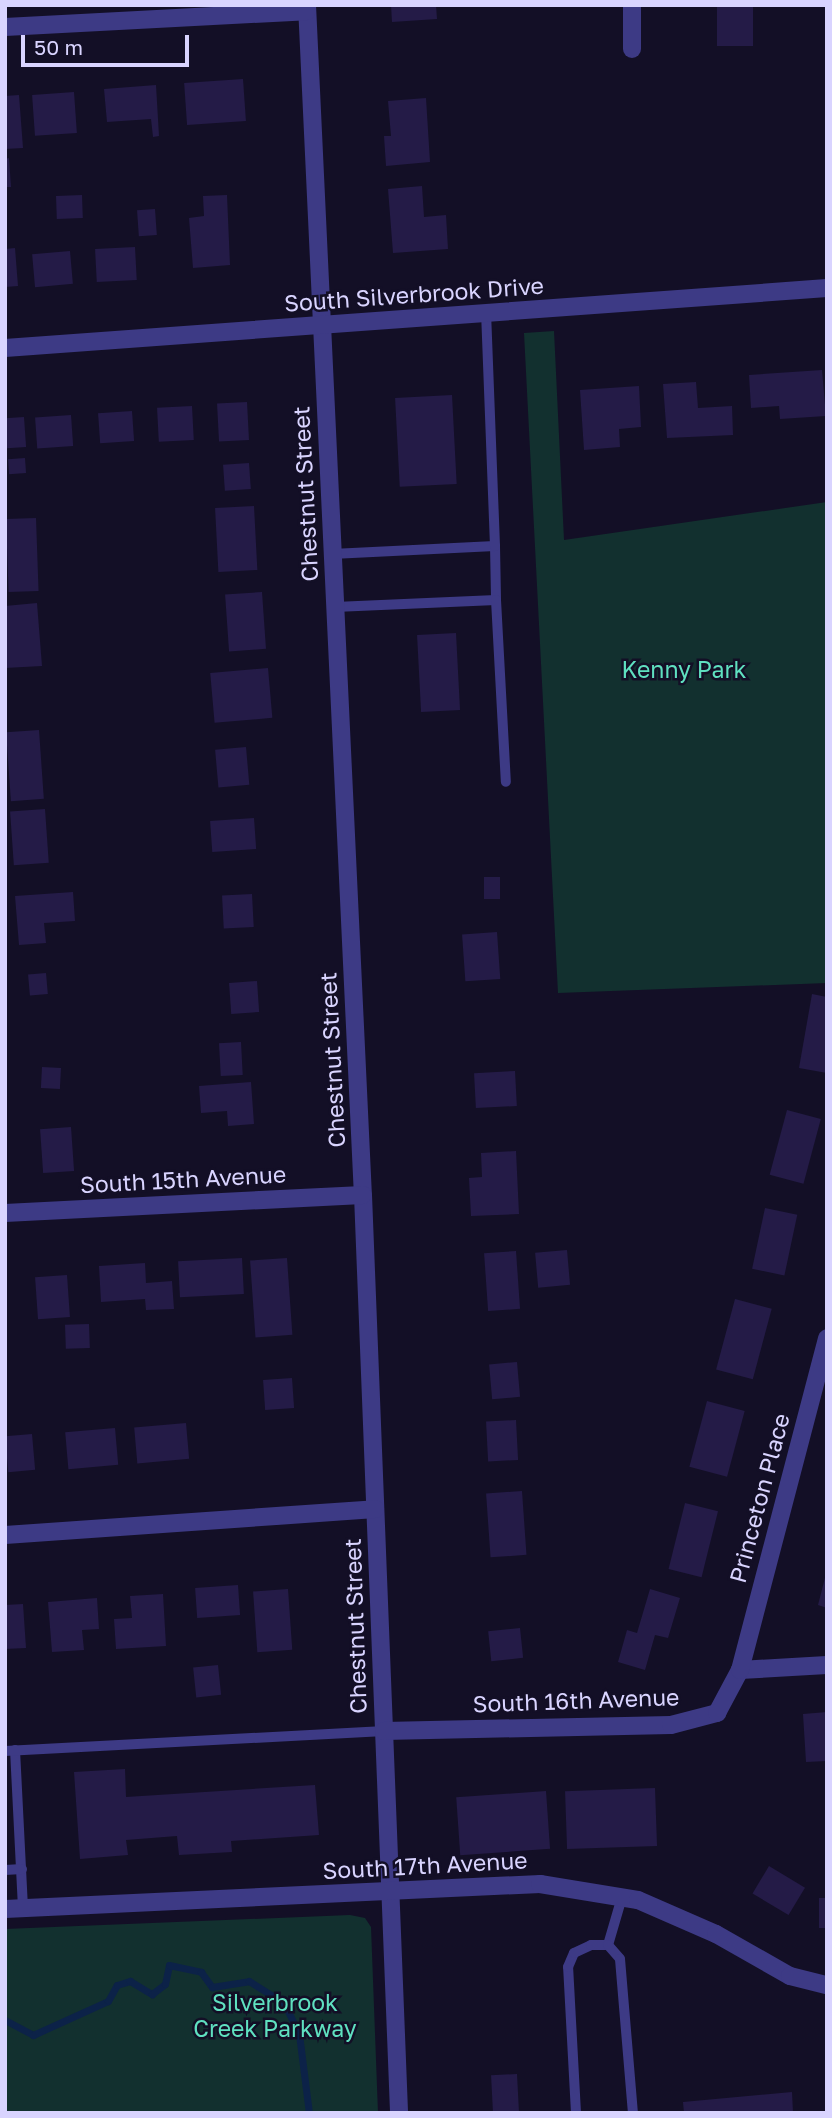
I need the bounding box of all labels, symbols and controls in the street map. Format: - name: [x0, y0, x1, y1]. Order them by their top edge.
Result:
- scale bar: [24, 21, 192, 65]
- text: 50 m: [34, 34, 83, 60]
- street label: South Silverbrook Drive: [283, 271, 545, 317]
- street label: Chestnut Street: [287, 406, 323, 582]
- park label: Kenny Park: [621, 655, 747, 683]
- street label: Chestnut Street: [314, 972, 350, 1148]
- street label: South 15th Avenue: [79, 1160, 287, 1198]
- street label: Princeton Place: [723, 1410, 795, 1586]
- street label: Chestnut Street: [338, 1538, 372, 1714]
- street label: South 16th Avenue: [472, 1683, 680, 1717]
- street label: South 17th Avenue: [322, 1846, 528, 1884]
- park label: Silverbrook Creek Parkway: [193, 1988, 357, 2042]

